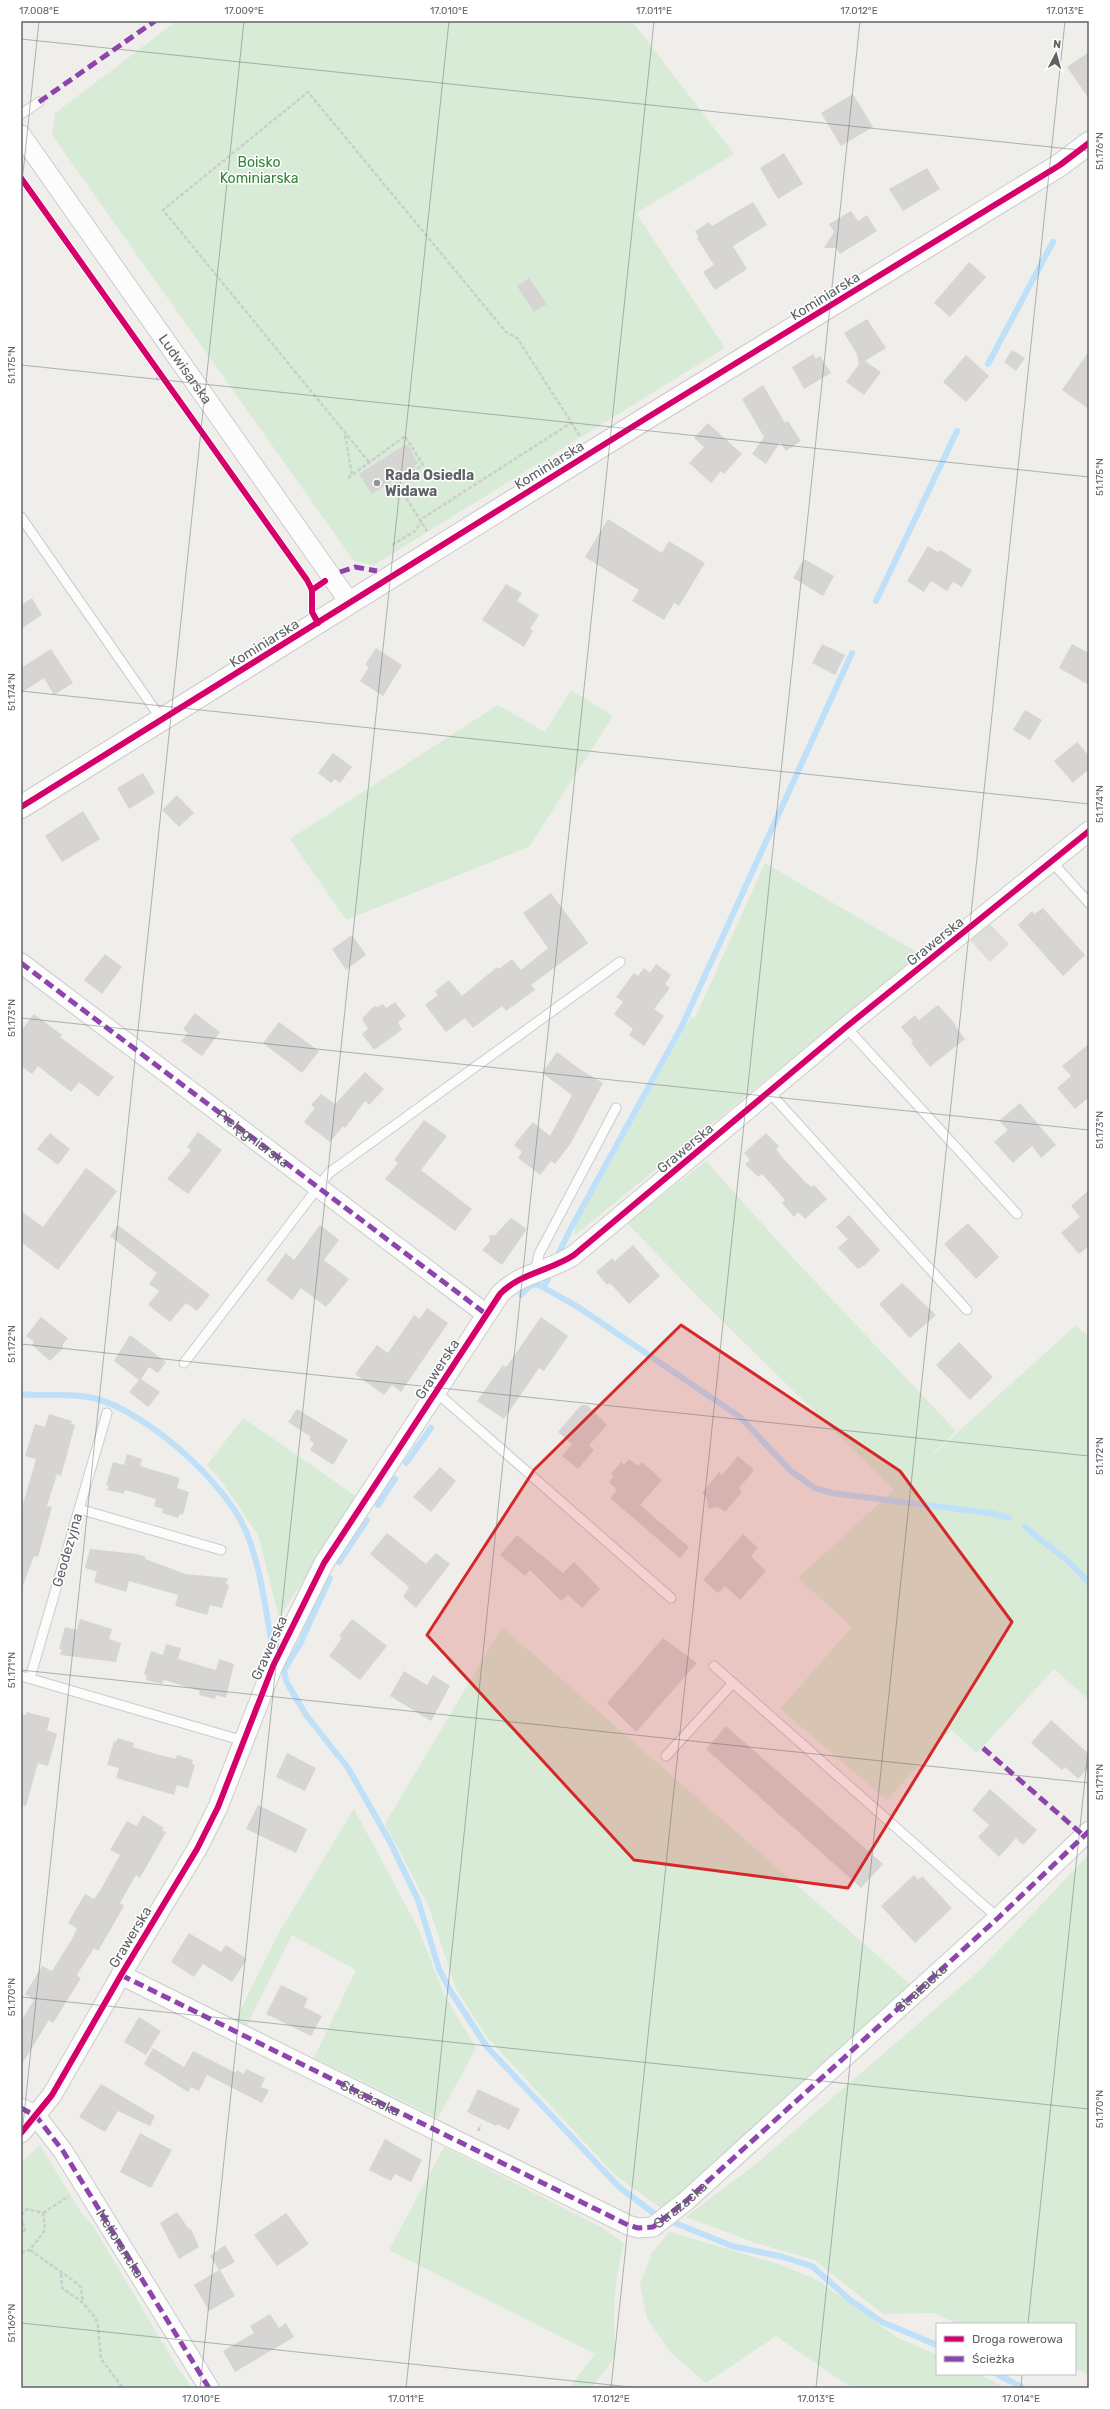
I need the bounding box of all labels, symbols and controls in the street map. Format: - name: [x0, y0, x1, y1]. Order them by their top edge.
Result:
- text: 17.008°E: [19, 5, 59, 17]
- text: 17.009°E: [224, 5, 264, 17]
- text: 17.010°E: [430, 5, 468, 17]
- text: 17.011°E: [636, 5, 672, 17]
- text: 17.012°E: [840, 5, 878, 17]
- text: 17.013°E: [1046, 5, 1084, 17]
- north arrow: [1036, 34, 1076, 74]
- text: N: [1052, 38, 1062, 51]
- text: 51.176°N: [1094, 132, 1106, 170]
- park label: Boisko Kominiarska: [220, 154, 298, 187]
- street label: Kominiarska: [787, 268, 863, 324]
- street label: Ludwisarska: [155, 331, 215, 407]
- text: 51.175°N: [6, 346, 18, 384]
- street label: Kominiarska: [511, 437, 587, 493]
- text: 51.175°N: [1094, 458, 1106, 496]
- place label: Rada Osiedla Widawa: [385, 467, 474, 500]
- marker: Rada Osiedla Widawa: [372, 478, 382, 488]
- street label: Kominiarska: [226, 615, 302, 671]
- text: 51.174°N: [6, 673, 18, 711]
- text: 51.174°N: [1094, 785, 1106, 823]
- street label: Grawerska: [903, 913, 967, 970]
- text: 51.173°N: [6, 999, 18, 1037]
- street label: Pielęgniarska: [213, 1106, 293, 1172]
- text: 51.173°N: [1094, 1111, 1106, 1149]
- street label: Grawerska: [654, 1120, 717, 1177]
- text: 51.172°N: [6, 1325, 18, 1363]
- street label: Grawerska: [412, 1336, 463, 1403]
- text: 51.172°N: [1094, 1437, 1106, 1475]
- street label: Geodezyjna: [49, 1511, 86, 1589]
- street label: Grawerska: [248, 1613, 291, 1683]
- text: 51.171°N: [6, 1652, 18, 1688]
- text: 51.171°N: [1094, 1764, 1106, 1800]
- street label: Grawerska: [105, 1903, 155, 1971]
- street label: Strażacka: [892, 1960, 951, 2016]
- text: 51.170°N: [6, 1978, 18, 2016]
- street label: Strażacka: [337, 2076, 403, 2120]
- text: 51.170°N: [1094, 2090, 1106, 2128]
- street label: Strażacka: [650, 2178, 711, 2232]
- street label: Meliorancka: [92, 2206, 147, 2281]
- text: 51.169°N: [6, 2303, 18, 2343]
- legend: [936, 2323, 1076, 2375]
- text: Droga rowerowa: [972, 2332, 1063, 2346]
- text: Ścieżka: [972, 2352, 1015, 2366]
- text: 17.010°E: [182, 2393, 220, 2405]
- text: 17.011°E: [388, 2393, 424, 2405]
- text: 17.012°E: [592, 2393, 630, 2405]
- text: 17.013°E: [797, 2393, 835, 2405]
- text: 17.014°E: [1002, 2393, 1040, 2405]

